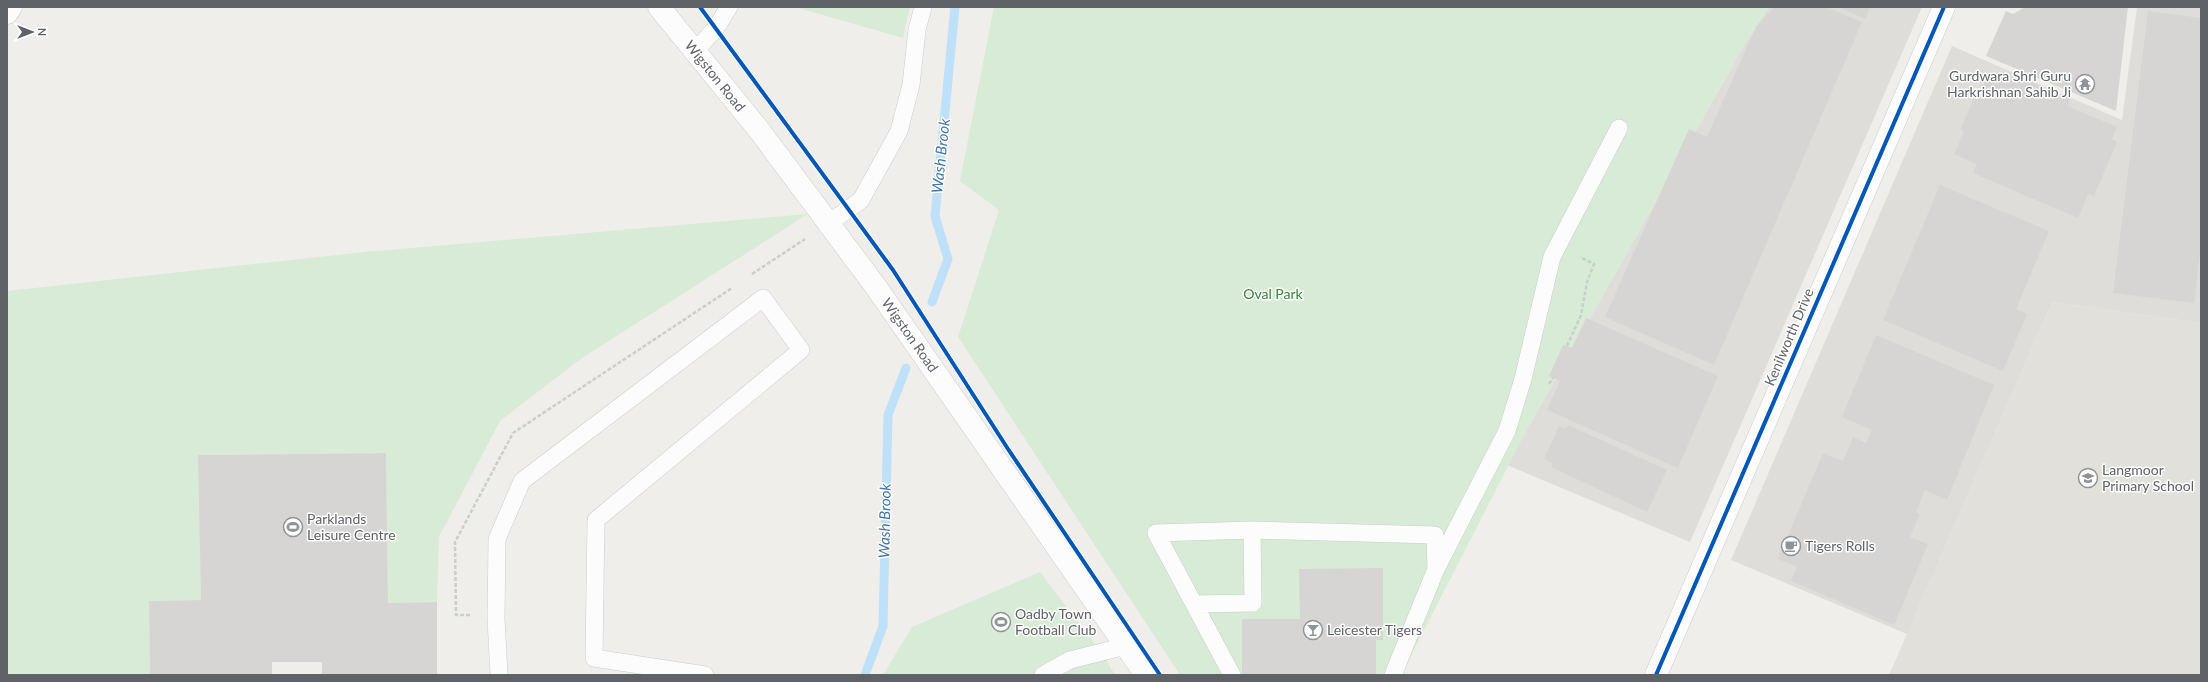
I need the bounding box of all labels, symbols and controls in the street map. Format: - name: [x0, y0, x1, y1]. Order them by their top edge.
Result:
- north arrow: [12, 12, 52, 52]
- text: N: [36, 28, 49, 36]
- street label: Wigston Road: [682, 37, 749, 115]
- place label: Gurdwara Shri Guru Harkrishnan Sahib Ji: [1947, 67, 2071, 100]
- temple icon: Gurdwara Shri Guru Harkrishnan Sahib Ji: [2074, 73, 2096, 95]
- water label: Wash Brook: [927, 117, 953, 194]
- park label: Oval Park: [1243, 285, 1304, 302]
- street label: Kenilworth Drive: [1760, 285, 1817, 388]
- street label: Wigston Road: [879, 294, 942, 375]
- place label: Langmoor Primary School: [2102, 461, 2194, 494]
- school or university icon: Langmoor Primary School: [2077, 467, 2099, 489]
- water label: Wash Brook: [874, 482, 894, 559]
- place label: Parklands Leisure Centre: [307, 510, 396, 543]
- sports icon: Parklands Leisure Centre: [282, 516, 304, 538]
- cafe icon: Tigers Rolls: [1780, 535, 1802, 557]
- place label: Tigers Rolls: [1805, 537, 1875, 554]
- place label: Oadby Town Football Club: [1015, 605, 1097, 638]
- sports icon: Oadby Town Football Club: [990, 611, 1012, 633]
- bar icon: Leicester Tigers: [1302, 619, 1324, 641]
- place label: Leicester Tigers: [1327, 621, 1422, 638]

